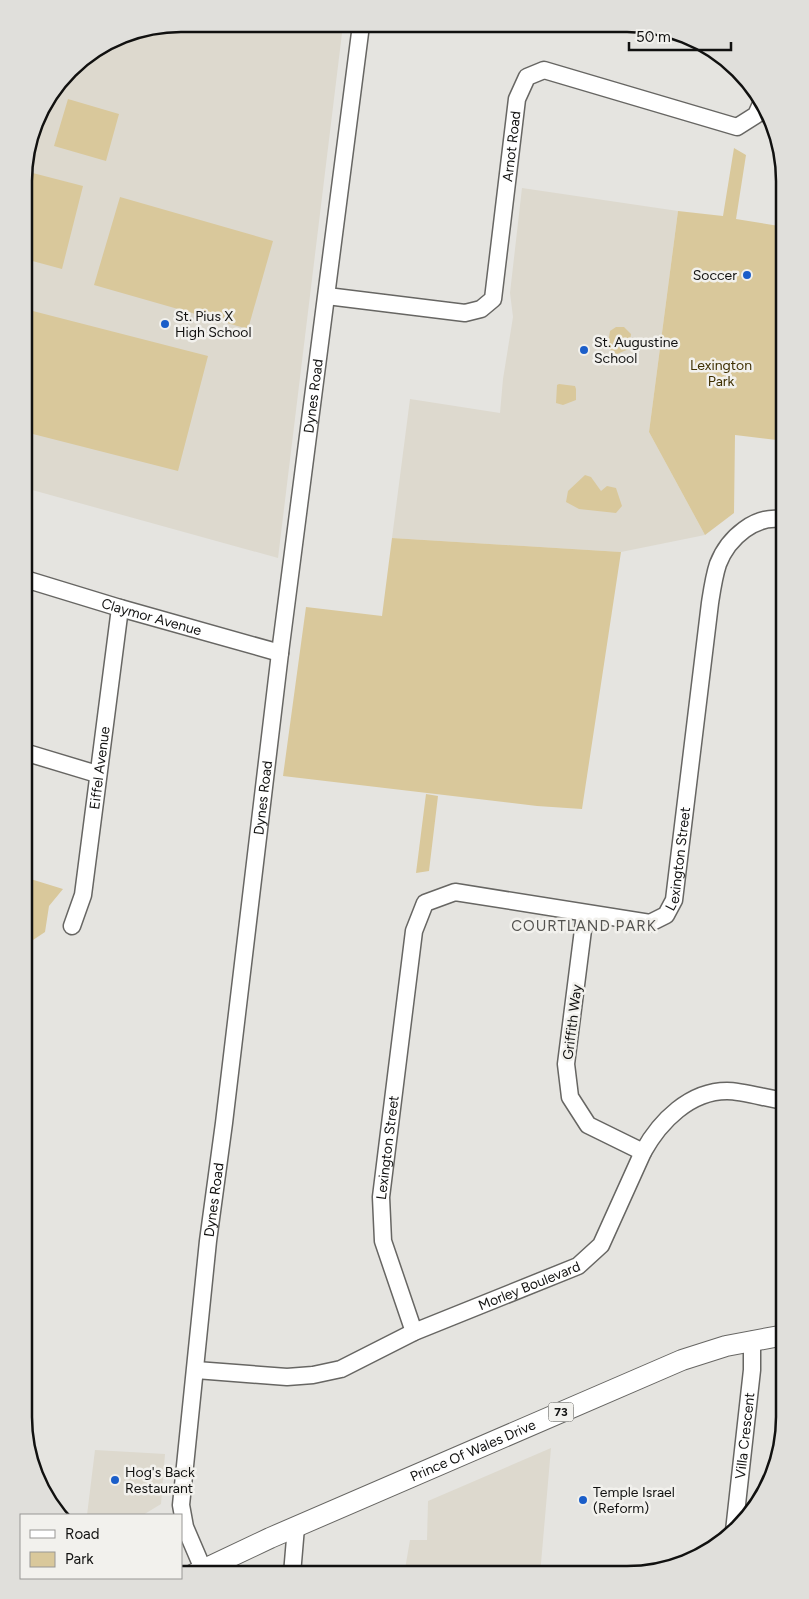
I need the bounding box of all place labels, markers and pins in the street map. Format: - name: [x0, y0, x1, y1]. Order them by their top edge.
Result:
- place label: Soccer: [693, 267, 737, 284]
- marker: Soccer: [741, 269, 753, 281]
- place label: St. Pius X High School: [175, 308, 252, 341]
- marker: St. Pius X High School: [159, 318, 171, 330]
- place label: St. Augustine School: [594, 334, 678, 367]
- marker: St. Augustine School: [578, 344, 590, 356]
- place label: Hog's Back Restaurant: [125, 1464, 195, 1497]
- marker: Hog's Back Restaurant: [109, 1474, 121, 1486]
- place label: Temple Israel (Reform): [593, 1484, 675, 1517]
- marker: Temple Israel (Reform): [577, 1494, 589, 1506]

